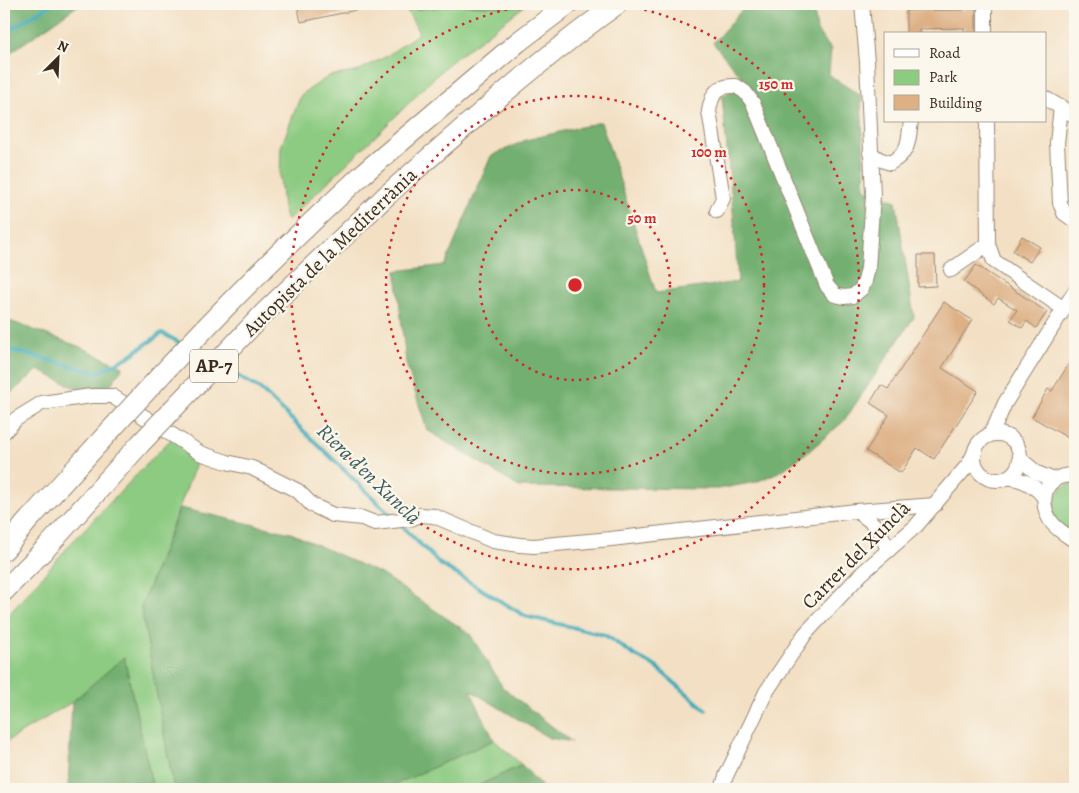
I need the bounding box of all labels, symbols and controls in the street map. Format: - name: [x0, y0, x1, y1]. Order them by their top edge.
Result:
- north arrow: [32, 32, 82, 82]
- legend: [884, 32, 1046, 122]
- text: N: [55, 36, 72, 57]
- text: Road: [929, 43, 961, 63]
- text: Park: [929, 67, 958, 87]
- text: 150 m: [759, 74, 794, 94]
- text: Building: [929, 93, 982, 113]
- text: 100 m: [691, 142, 727, 162]
- street label: Autopista de la Mediterrània: [236, 161, 423, 343]
- text: 50 m: [627, 208, 657, 228]
- centre of rings: [566, 276, 584, 294]
- road number: AP-7: [190, 350, 238, 382]
- water label: Riera d'en Xunclà: [311, 417, 427, 531]
- street label: Carrer del Xunclà: [796, 494, 917, 615]

